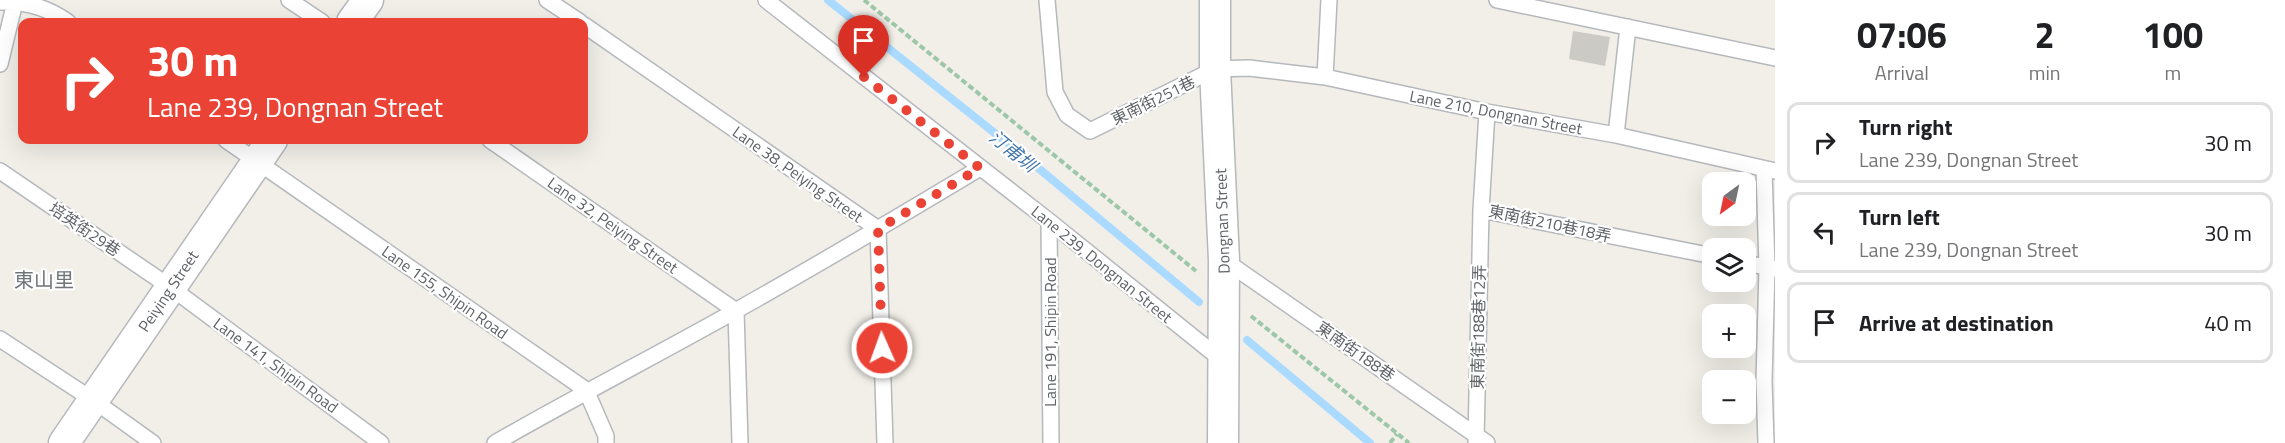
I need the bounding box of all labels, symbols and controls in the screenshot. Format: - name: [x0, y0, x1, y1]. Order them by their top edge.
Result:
- text: 07:06: [1857, 7, 1947, 62]
- text: 2: [2035, 7, 2055, 62]
- text: 100: [2143, 7, 2203, 62]
- pin: [838, 15, 889, 77]
- icon: arrive: [847, 24, 880, 57]
- text: 30 m: [147, 28, 239, 92]
- icon: right: [48, 42, 126, 120]
- text: Arrival: [1875, 57, 1929, 88]
- text: min: [2029, 57, 2061, 88]
- text: m: [2164, 57, 2181, 88]
- street label: 東南街251巷: [1107, 69, 1199, 131]
- street label: Lane 210, Dongnan Street: [1408, 83, 1585, 141]
- text: Lane 239, Dongnan Street: [147, 86, 443, 127]
- text: Turn right: [1859, 110, 1953, 144]
- street label: Lane 38, Peiying Street: [728, 120, 869, 228]
- water label: 汀甫圳: [984, 124, 1045, 180]
- icon: right: [1808, 126, 1841, 159]
- text: 30 m: [2204, 126, 2252, 160]
- text: Lane 239, Dongnan Street: [1859, 144, 2078, 175]
- street label: Dongnan Street: [1208, 167, 1236, 274]
- street label: Lane 32, Peiying Street: [543, 171, 684, 279]
- north arrow: [1702, 172, 1756, 226]
- map controls: [1702, 172, 1756, 424]
- street label: 培英街29巷: [44, 196, 126, 262]
- street label: 東南街210巷18弄: [1486, 198, 1614, 248]
- street label: Lane 239, Dongnan Street: [1026, 199, 1178, 329]
- text: Turn left: [1859, 200, 1940, 234]
- icon: left: [1808, 216, 1841, 249]
- text: 30 m: [2204, 216, 2252, 250]
- text: Lane 239, Dongnan Street: [1859, 234, 2078, 265]
- button: layers: [1702, 238, 1756, 292]
- street label: Lane 155, Shipin Road: [377, 239, 513, 345]
- street label: Peiying Street: [132, 245, 204, 337]
- street label: Lane 191, Shipin Road: [1038, 257, 1062, 407]
- district label: 東山里: [14, 264, 74, 295]
- street label: 東南街188巷12弄: [1465, 264, 1491, 390]
- button: +: [1702, 304, 1756, 358]
- icon: arrive: [1808, 306, 1841, 339]
- text: Arrive at destination: [1859, 306, 2054, 340]
- text: 40 m: [2204, 306, 2252, 340]
- street label: Lane 141, Shipin Road: [209, 311, 343, 419]
- street label: 東南街188巷: [1312, 315, 1400, 387]
- position arrow: [850, 316, 914, 380]
- button: −: [1702, 370, 1756, 424]

